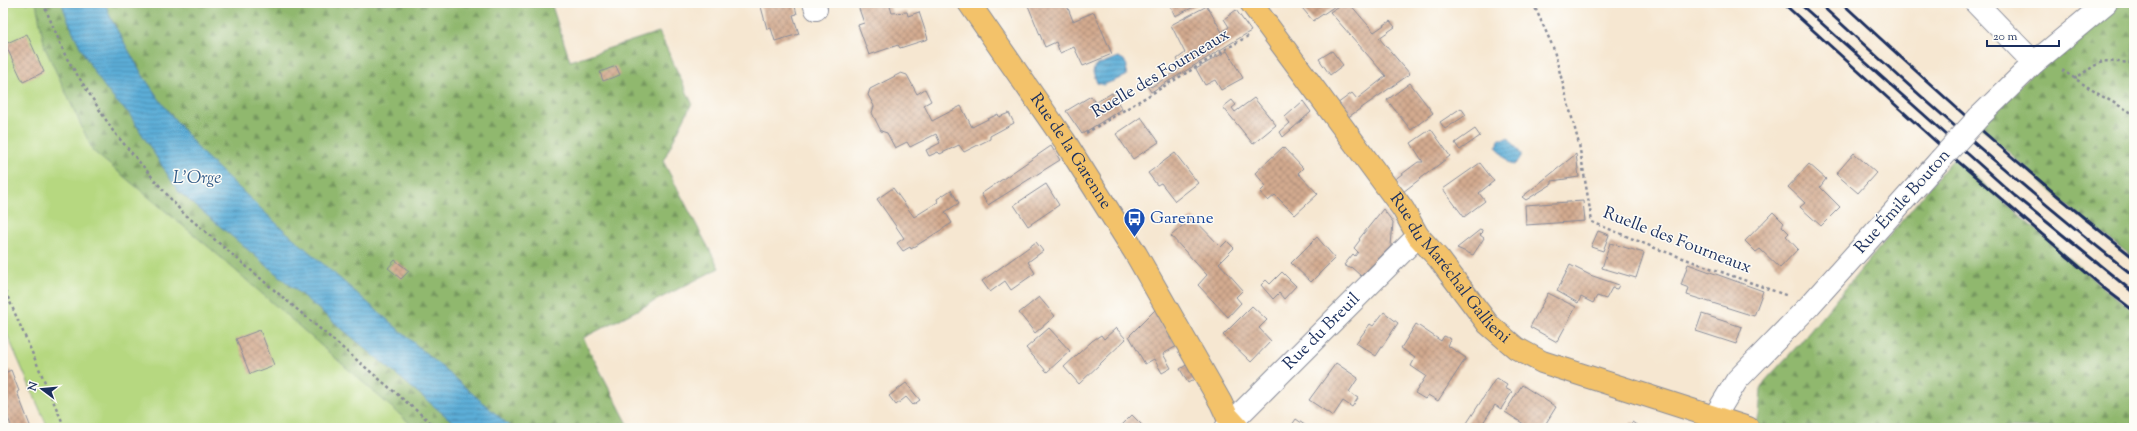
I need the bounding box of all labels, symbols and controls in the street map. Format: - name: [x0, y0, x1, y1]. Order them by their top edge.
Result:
- scale bar: [1987, 22, 2059, 48]
- street label: Ruelle des Fourneaux: [1088, 23, 1234, 125]
- text: 20 m: [1993, 28, 2018, 46]
- street label: Rue de la Garenne: [1024, 89, 1117, 214]
- street label: Rue Émile Bouton: [1849, 144, 1957, 260]
- water label: L'Orge: [173, 166, 221, 192]
- street label: Rue du Maréchal Gallieni: [1383, 188, 1515, 350]
- street label: Ruelle des Fourneaux: [1599, 202, 1755, 280]
- bus stop icon: Garenne: [1122, 206, 1148, 239]
- place label: Garenne: [1150, 207, 1214, 231]
- street label: Rue du Breuil: [1278, 288, 1366, 376]
- north arrow: [22, 369, 62, 409]
- text: N: [24, 380, 42, 394]

